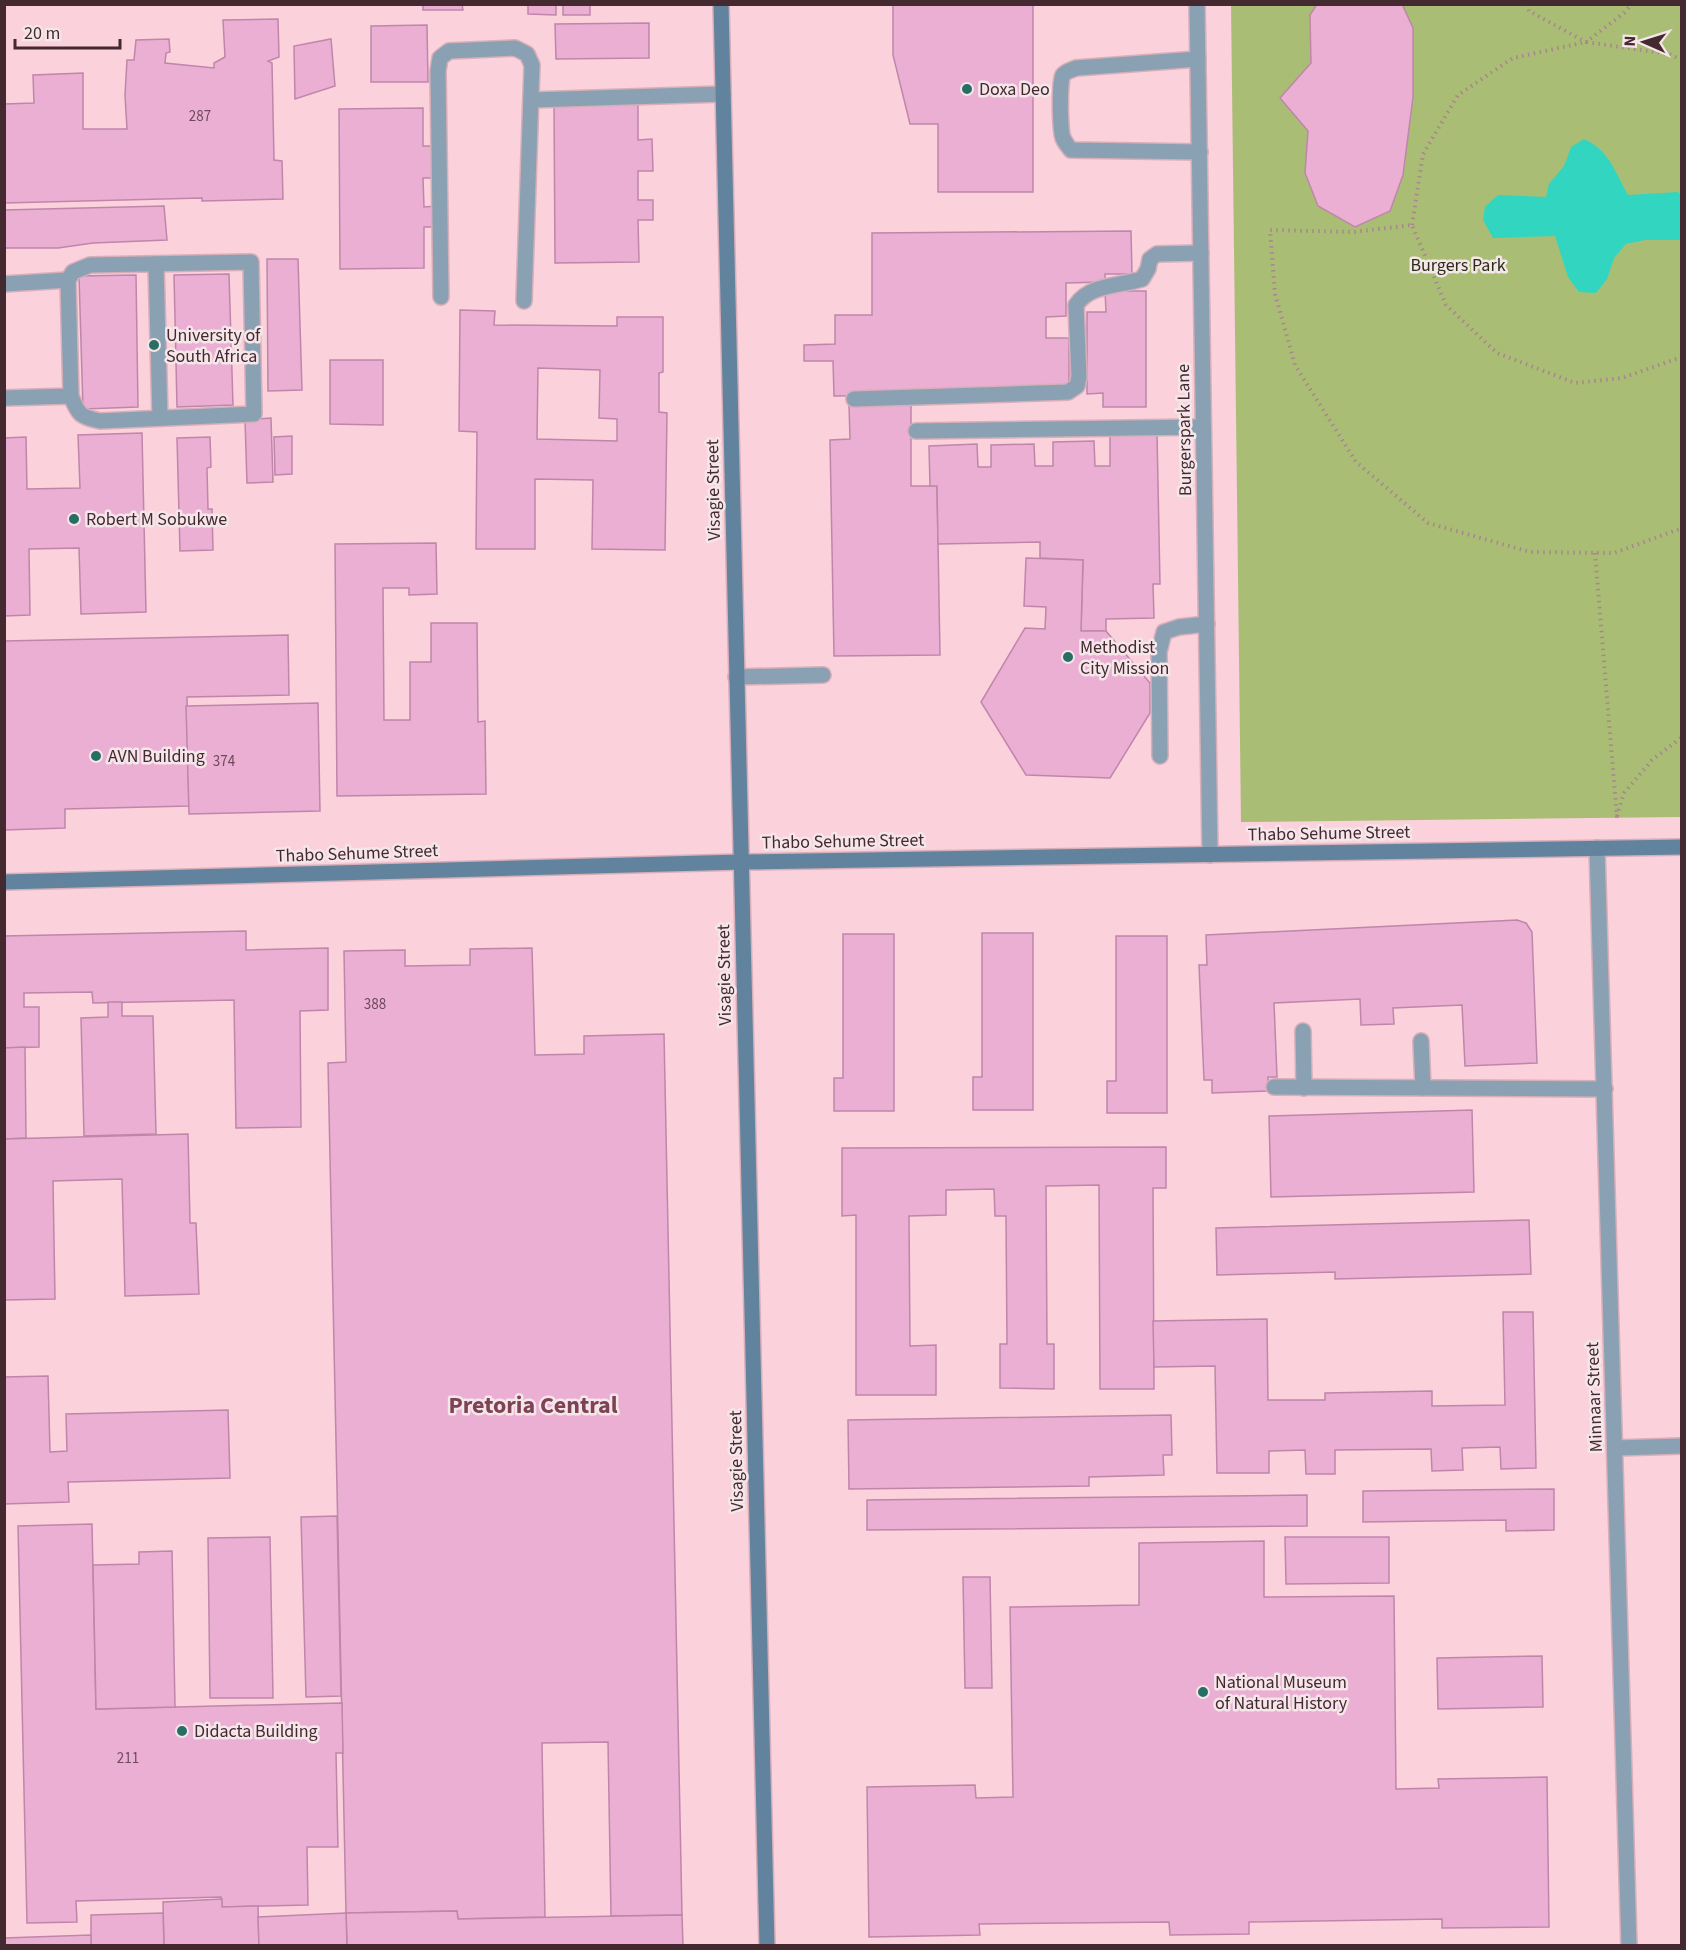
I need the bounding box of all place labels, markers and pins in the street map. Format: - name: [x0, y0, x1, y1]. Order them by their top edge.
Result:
- place label: Doxa Deo: [979, 77, 1050, 102]
- marker: Doxa Deo: [960, 82, 974, 96]
- place label: University of South Africa: [166, 323, 261, 369]
- marker: University of South Africa: [147, 338, 161, 352]
- place label: Robert M Sobukwe: [86, 507, 227, 532]
- marker: Robert M Sobukwe: [67, 512, 81, 526]
- place label: Methodist City Mission: [1080, 635, 1169, 681]
- marker: Methodist City Mission: [1061, 650, 1075, 664]
- place label: AVN Building: [108, 744, 205, 769]
- marker: AVN Building: [89, 749, 103, 763]
- place label: National Museum of Natural History: [1215, 1670, 1348, 1716]
- marker: National Museum of Natural History: [1196, 1685, 1210, 1699]
- place label: Didacta Building: [194, 1719, 318, 1744]
- marker: Didacta Building: [175, 1724, 189, 1738]

